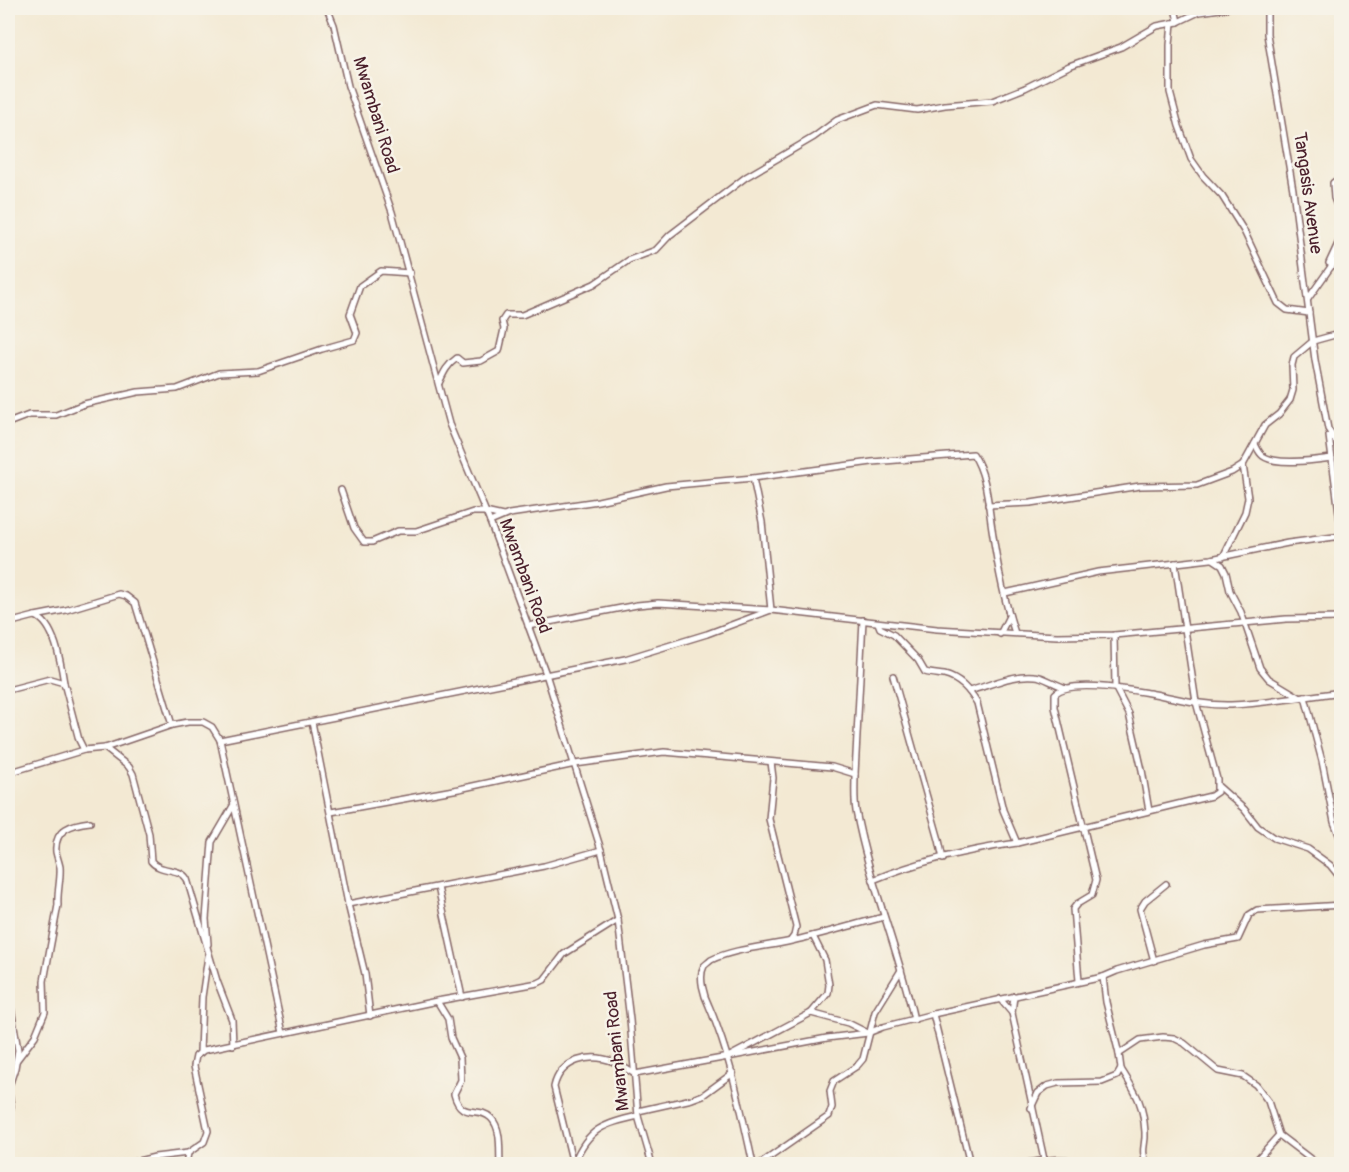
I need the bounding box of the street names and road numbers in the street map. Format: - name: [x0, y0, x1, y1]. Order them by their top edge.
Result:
- street label: Mwambani Road: [347, 54, 405, 176]
- street label: Tangasis Avenue: [1288, 131, 1328, 256]
- street label: Mwambani Road: [494, 515, 556, 637]
- street label: Mwambani Road: [599, 990, 635, 1112]

